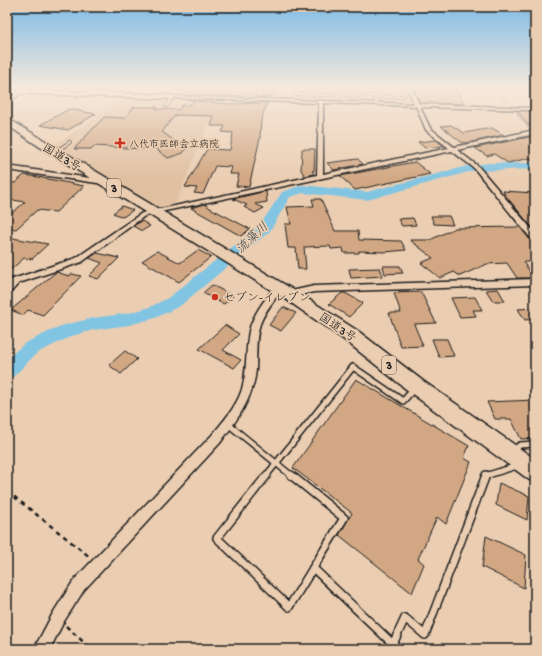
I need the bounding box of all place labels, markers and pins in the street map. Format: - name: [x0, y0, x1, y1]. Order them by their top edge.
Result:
- marker: 八代市医師会立病院: [114, 137, 126, 149]
- place label: 八代市医師会立病院: [129, 139, 219, 151]
- place label: セブン-イレブン: [223, 291, 311, 306]
- marker: セブン-イレブン: [210, 292, 220, 302]

